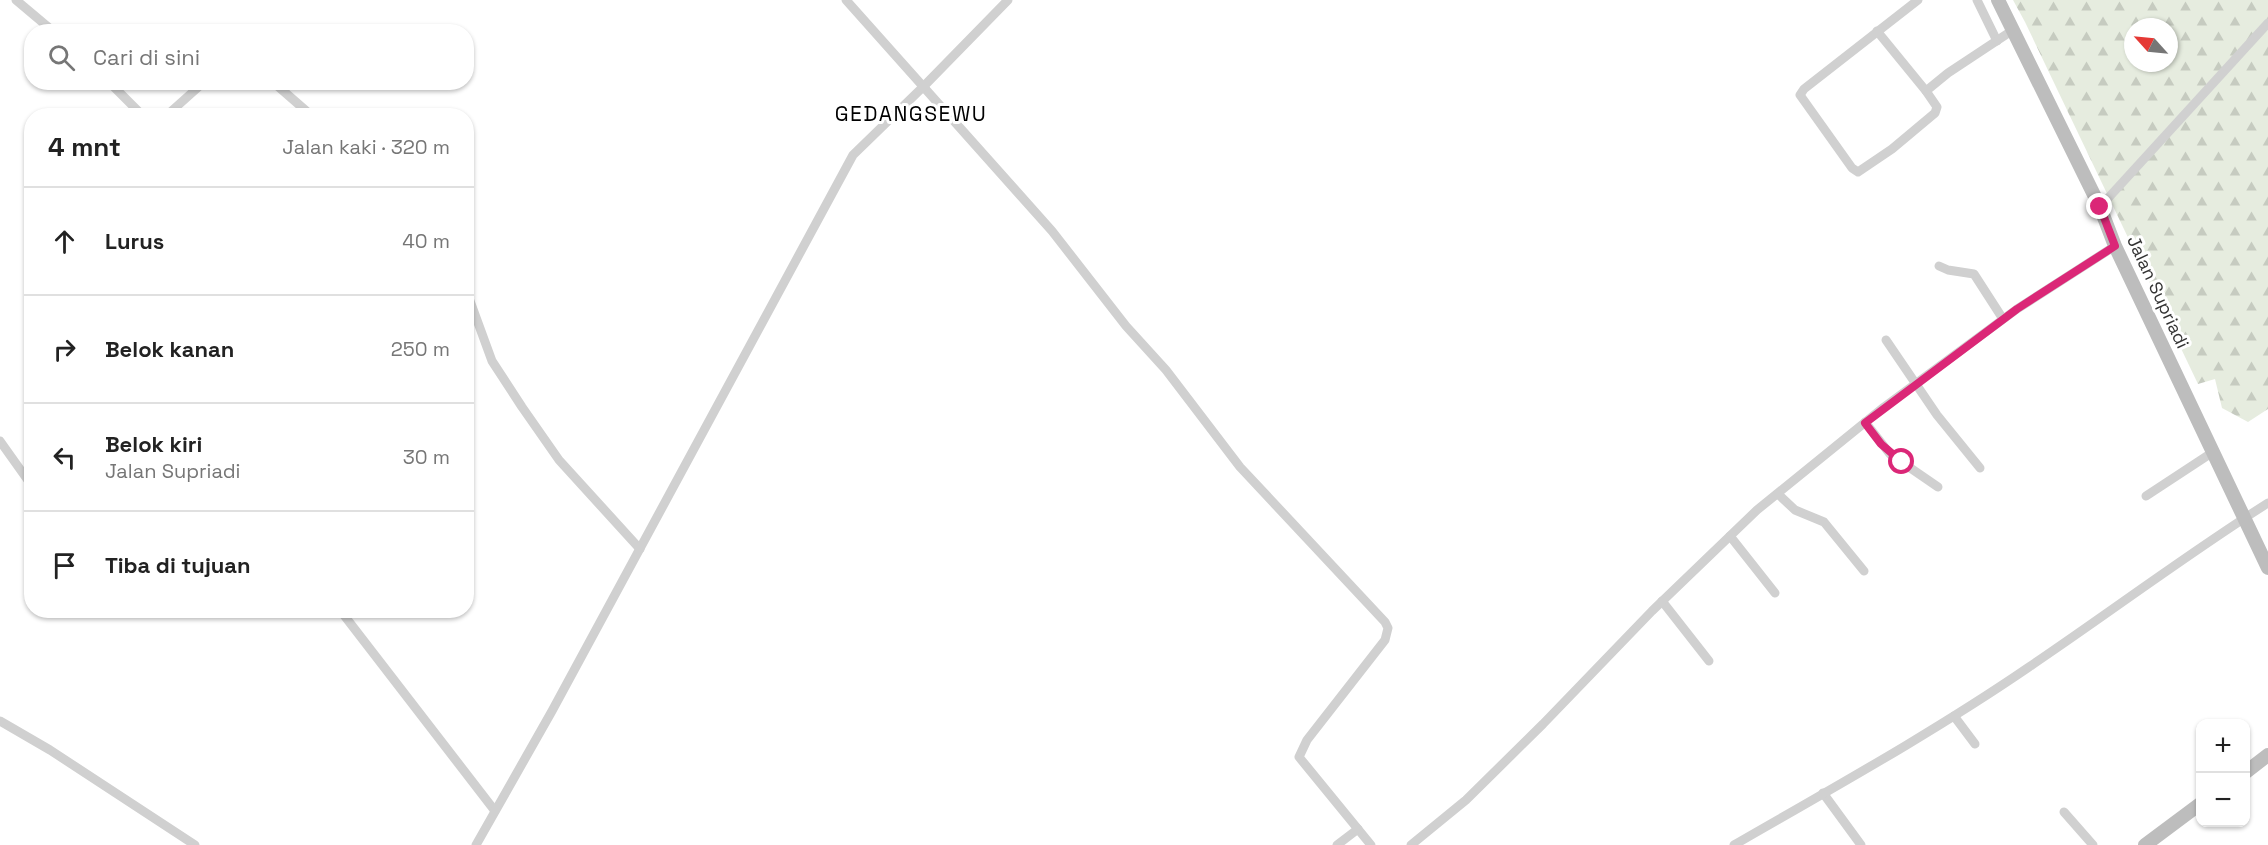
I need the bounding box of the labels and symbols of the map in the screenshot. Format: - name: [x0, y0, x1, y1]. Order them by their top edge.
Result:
- north arrow: [2124, 18, 2178, 72]
- district label: GEDANGSEWU: [835, 100, 987, 127]
- route end: [2086, 193, 2112, 219]
- street label: Jalan Supriadi: [2122, 232, 2195, 352]
- route start: [1888, 448, 1914, 474]

